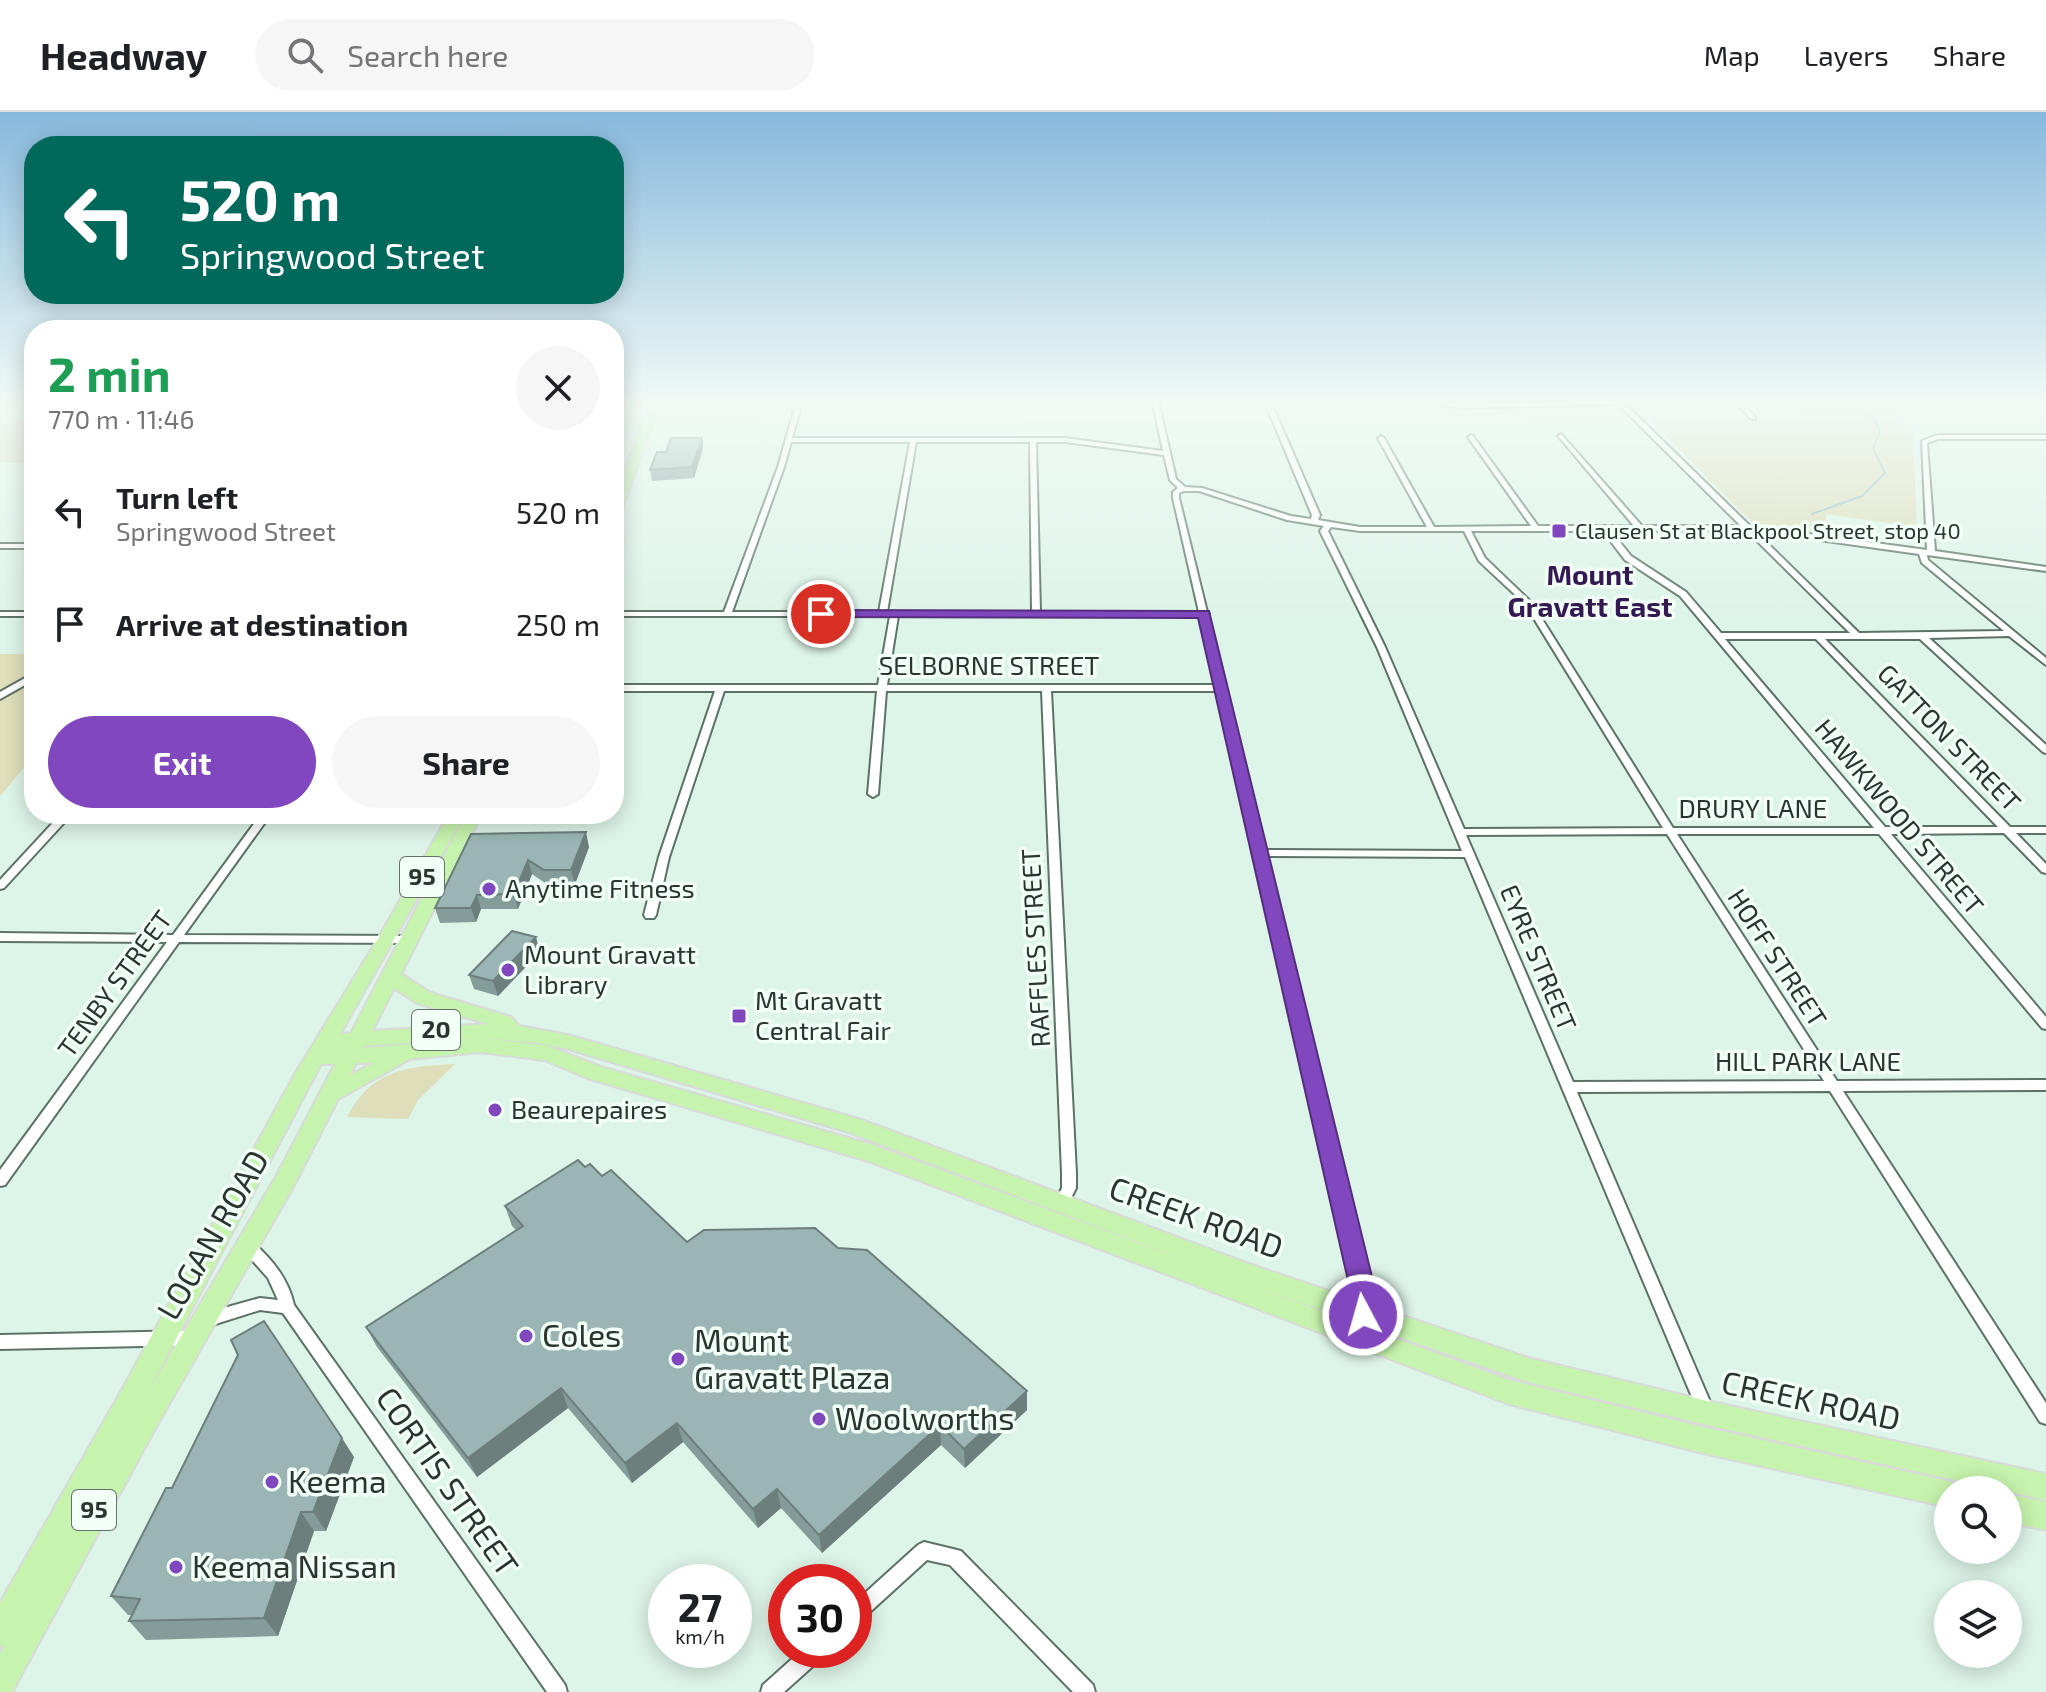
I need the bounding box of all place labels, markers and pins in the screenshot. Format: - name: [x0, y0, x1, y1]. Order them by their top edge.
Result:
- place label: Clausen St at Blackpool Street, stop 40: [1575, 517, 1961, 543]
- marker: Clausen St at Blackpool Street, stop 40: [1550, 522, 1568, 540]
- pin: [787, 580, 855, 648]
- place label: Anytime Fitness: [505, 872, 695, 903]
- marker: Anytime Fitness: [480, 880, 498, 898]
- place label: Mount Gravatt Library: [524, 938, 696, 999]
- marker: Mount Gravatt Library: [499, 961, 517, 979]
- place label: Mt Gravatt Central Fair: [755, 984, 891, 1045]
- marker: Mt Gravatt Central Fair: [730, 1007, 748, 1025]
- place label: Beaurepaires: [511, 1093, 667, 1124]
- marker: Beaurepaires: [486, 1101, 504, 1119]
- place label: Coles: [542, 1315, 621, 1353]
- place label: Mount Gravatt Plaza: [694, 1320, 890, 1395]
- marker: Coles: [517, 1327, 535, 1345]
- marker: Mount Gravatt Plaza: [669, 1350, 687, 1368]
- place label: Woolworths: [835, 1398, 1015, 1436]
- marker: Woolworths: [810, 1410, 828, 1428]
- place label: Keema: [288, 1461, 386, 1499]
- marker: Keema: [263, 1473, 281, 1491]
- place label: Keema Nissan: [192, 1546, 397, 1584]
- marker: Keema Nissan: [167, 1558, 185, 1576]

